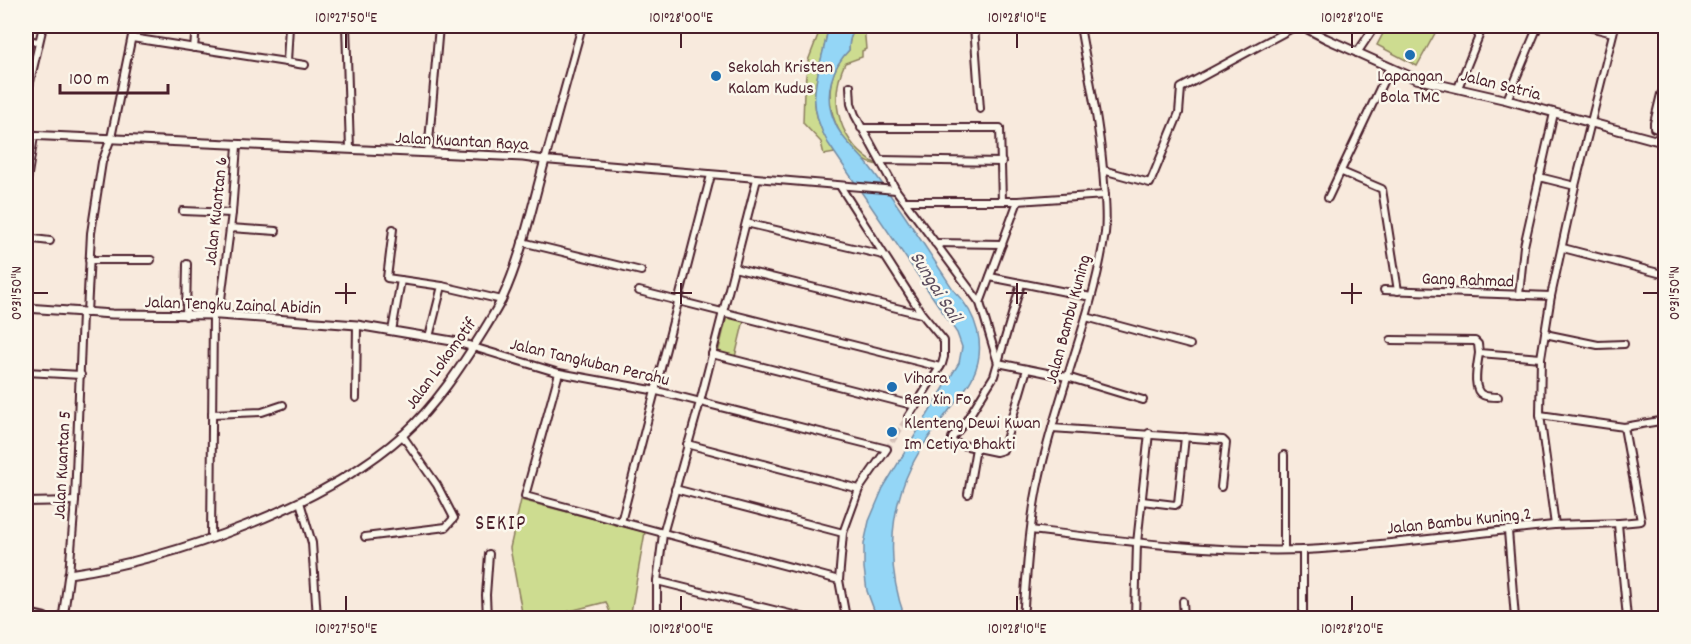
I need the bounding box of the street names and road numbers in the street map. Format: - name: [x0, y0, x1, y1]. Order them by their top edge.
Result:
- street label: Jalan Satria: [1458, 64, 1544, 109]
- street label: Jalan Kuantan Raya: [395, 127, 530, 159]
- street label: Jalan Kuantan 6: [199, 156, 236, 267]
- street label: Jalan Bambu Kuning: [1040, 252, 1099, 387]
- street label: Gang Rahmad: [1421, 267, 1515, 296]
- street label: Jalan Tengku Zainal Abidin: [144, 291, 322, 322]
- street label: Jalan Lokomotif: [400, 313, 484, 415]
- street label: Jalan Tangkuban Perahu: [507, 333, 672, 394]
- street label: Jalan Kuantan 5: [48, 410, 79, 520]
- street label: Jalan Bambu Kuning 2: [1386, 502, 1533, 542]

